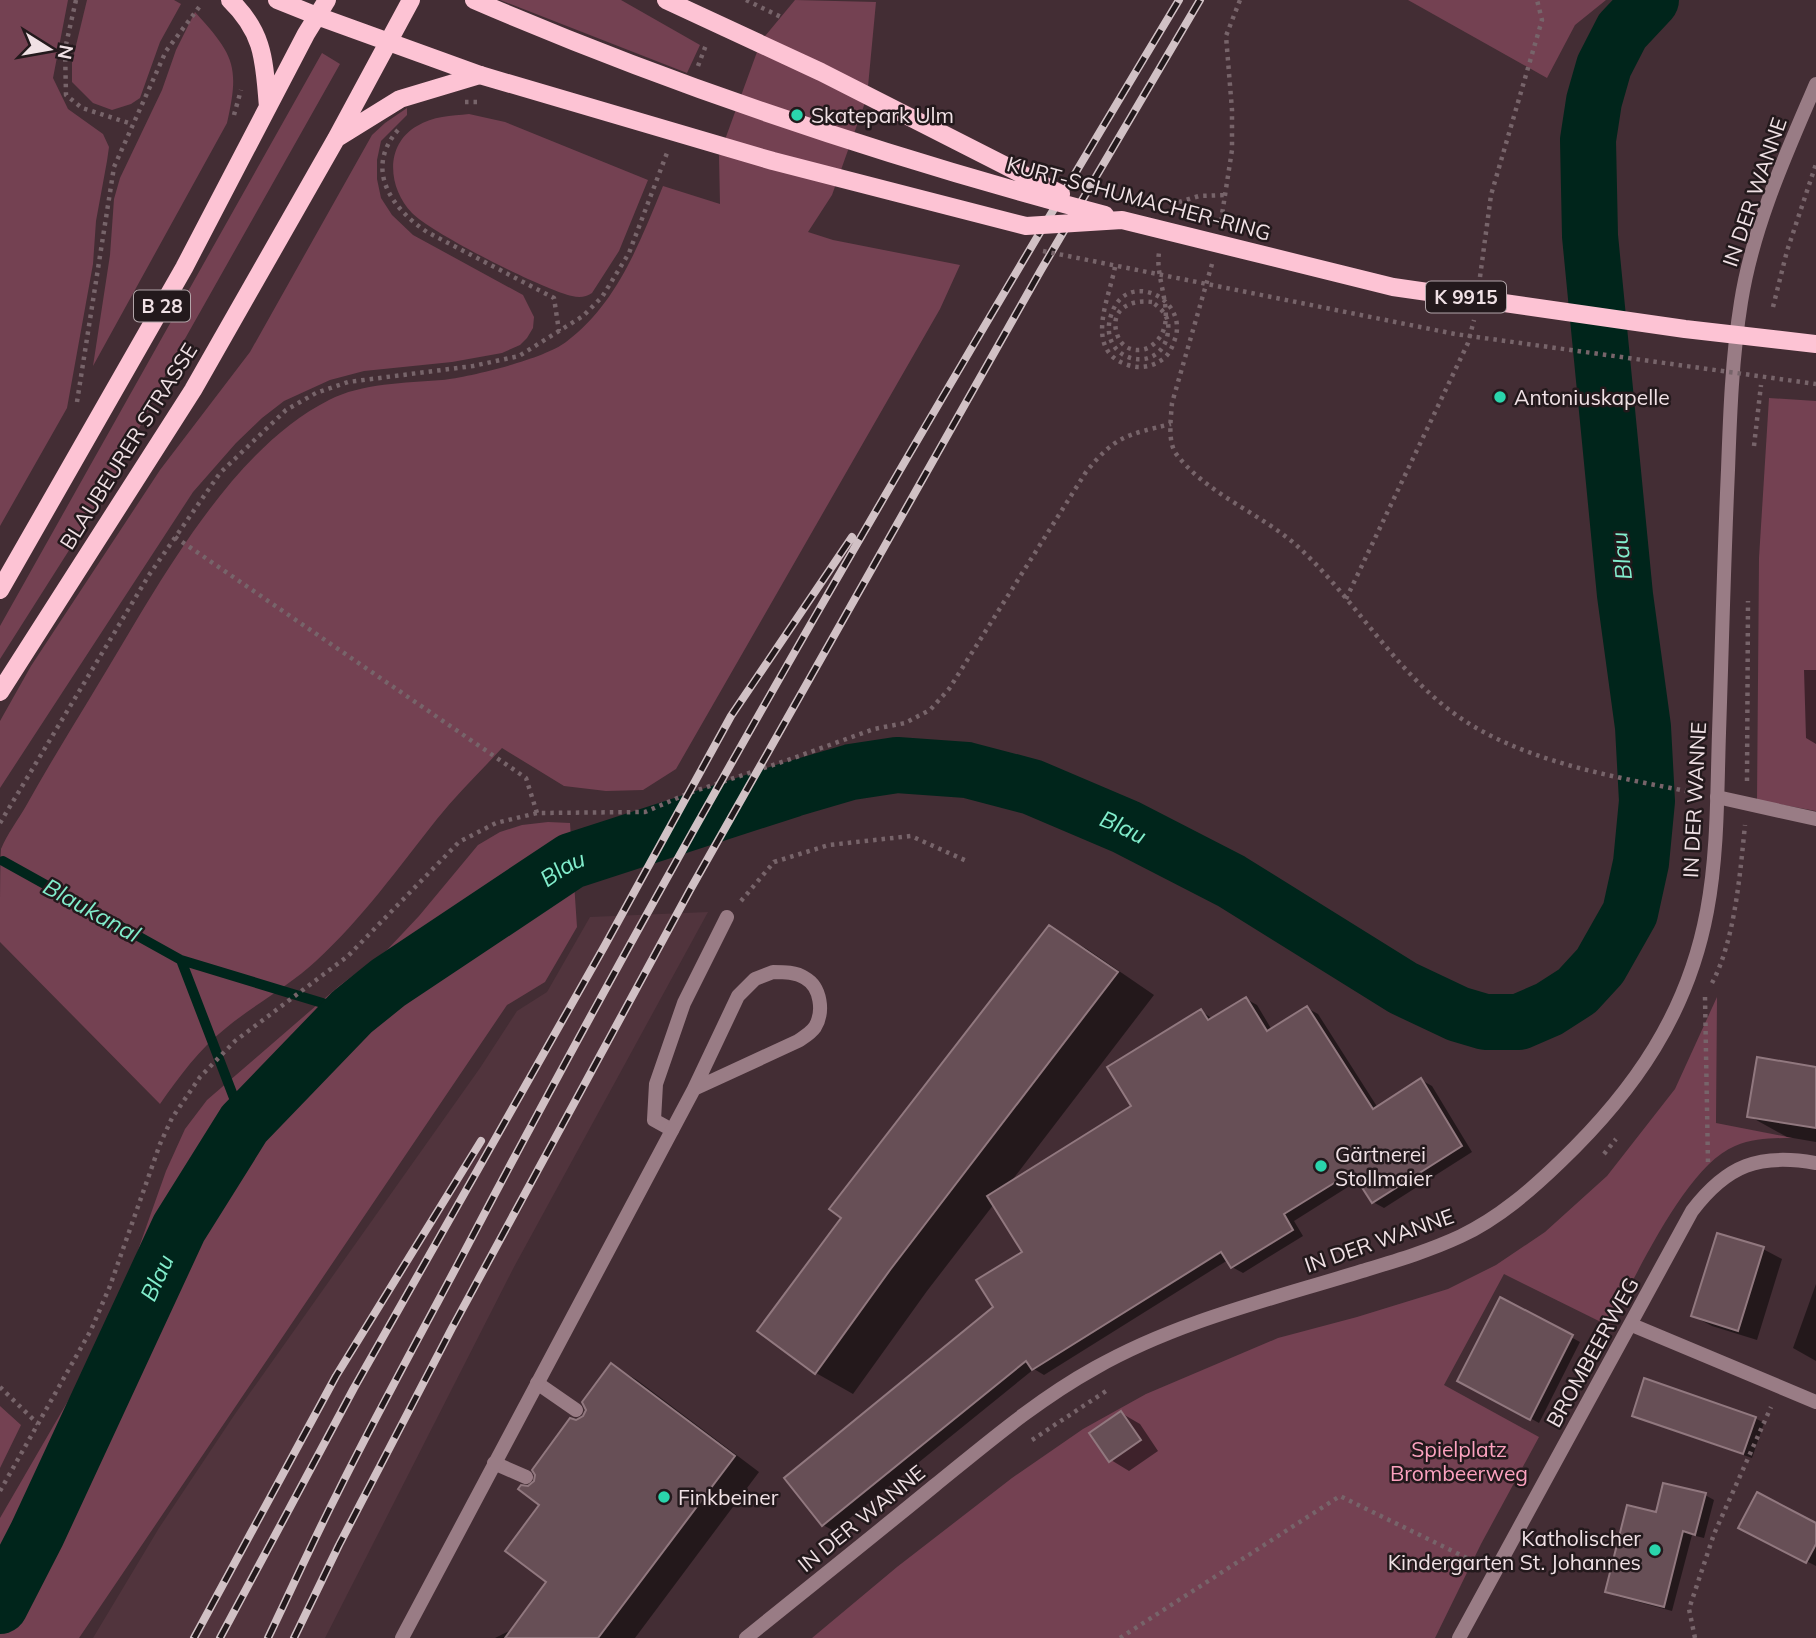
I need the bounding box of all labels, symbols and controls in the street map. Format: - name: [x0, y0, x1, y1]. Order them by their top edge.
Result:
- north arrow: [14, 14, 84, 84]
- text: N: [53, 43, 79, 62]
- place label: Skatepark Ulm: [811, 102, 954, 128]
- marker: Skatepark Ulm: [789, 107, 805, 123]
- street label: IN DER WANNE: [1716, 114, 1792, 270]
- street label: KURT-SCHUMACHER-RING: [1004, 150, 1274, 246]
- road number: K 9915: [1426, 282, 1506, 312]
- road number: B 28: [134, 290, 190, 322]
- street label: BLAUBEURER STRASSE: [54, 338, 202, 554]
- place label: Antoniuskapelle: [1514, 384, 1670, 410]
- marker: Antoniuskapelle: [1492, 389, 1508, 405]
- water label: Blau: [1604, 531, 1638, 581]
- street label: IN DER WANNE: [1677, 721, 1711, 879]
- water label: Blau: [1096, 803, 1152, 850]
- water label: Blau: [534, 843, 588, 892]
- water label: Blaukanal: [38, 872, 146, 949]
- place label: Gärtnerei Stollmaier: [1335, 1141, 1433, 1191]
- marker: Gärtnerei Stollmaier: [1313, 1158, 1329, 1174]
- street label: IN DER WANNE: [1301, 1202, 1457, 1278]
- water label: Blau: [133, 1249, 179, 1305]
- street label: BROMBEERWEG: [1540, 1273, 1644, 1431]
- park label: Spielplatz Brombeerweg: [1390, 1436, 1528, 1486]
- street label: IN DER WANNE: [792, 1459, 930, 1577]
- place label: Finkbeiner: [678, 1484, 779, 1510]
- marker: Finkbeiner: [656, 1489, 672, 1505]
- place label: Katholischer Kindergarten St. Johannes: [1388, 1525, 1641, 1575]
- marker: Katholischer Kindergarten St. Johannes: [1647, 1542, 1663, 1558]

